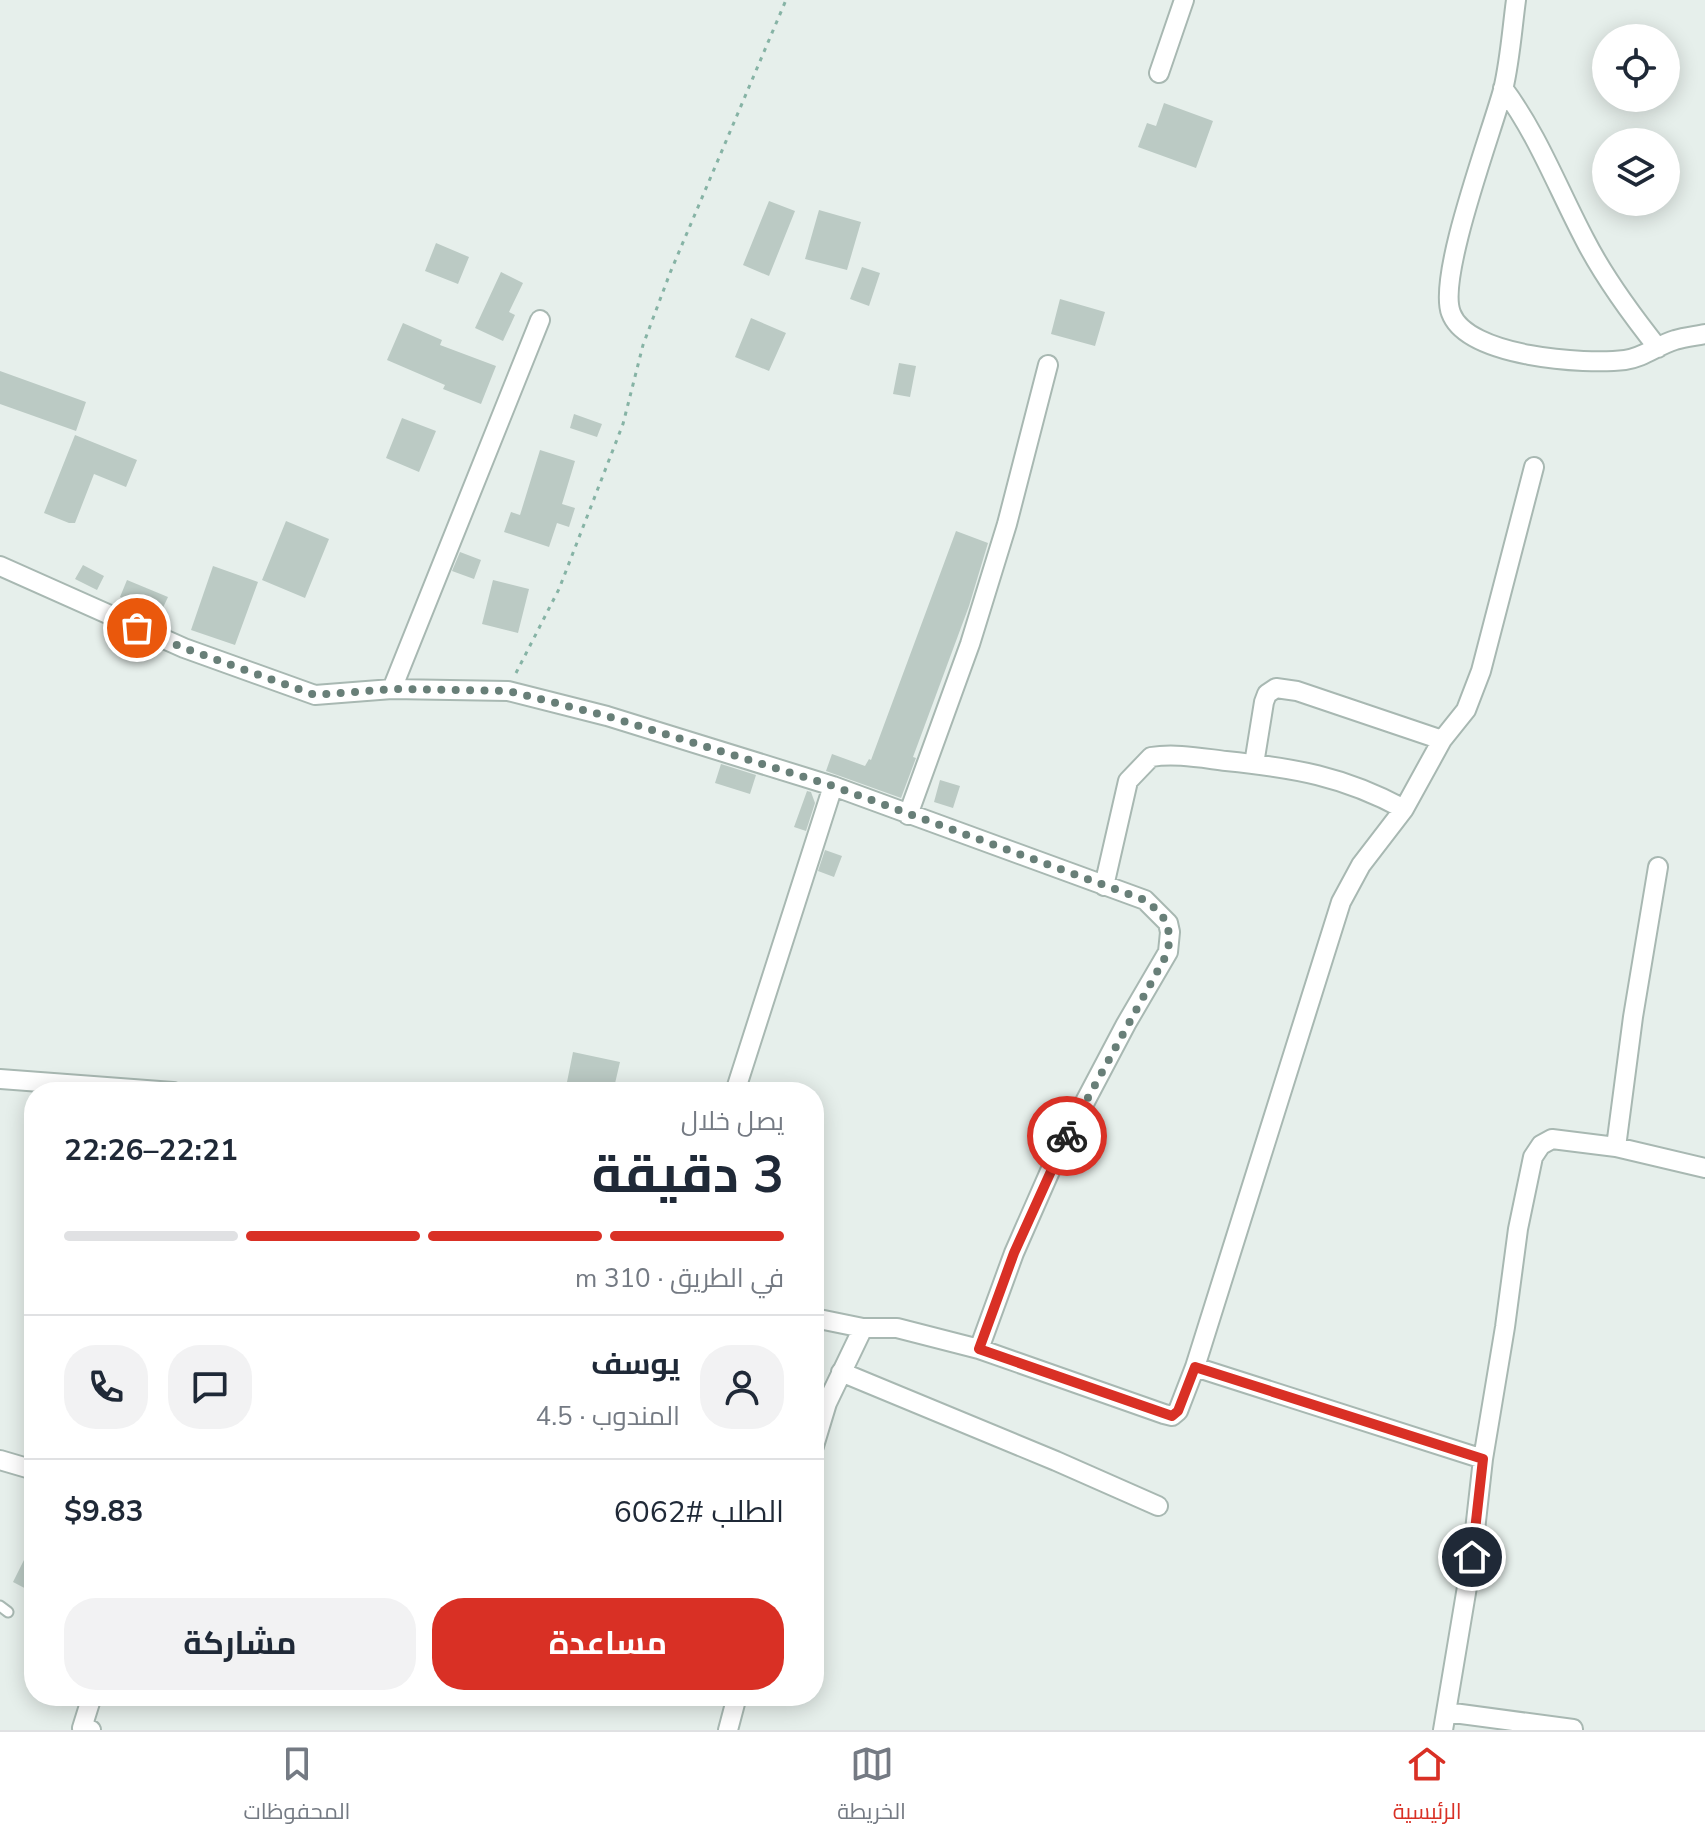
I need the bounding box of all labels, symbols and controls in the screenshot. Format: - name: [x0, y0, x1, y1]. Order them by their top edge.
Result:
- map controls: [1592, 24, 1680, 216]
- button: locate: [1592, 24, 1680, 112]
- button: layers: [1592, 128, 1680, 216]
- pin: [103, 594, 171, 662]
- icon: bag: [115, 606, 159, 650]
- courier: [1027, 1096, 1107, 1176]
- text: يصل خلال: [681, 1104, 784, 1139]
- icon: bike: [1045, 1114, 1089, 1158]
- text: 22:21–22:26: [64, 1130, 238, 1171]
- text: 3 دقيقة: [592, 1139, 784, 1210]
- text: في الطريق · 310 m: [575, 1261, 784, 1296]
- text: يوسف: [591, 1344, 680, 1385]
- button: phone: [64, 1345, 148, 1429]
- button: chat: [168, 1345, 252, 1429]
- button: person: [700, 1345, 784, 1429]
- text: المندوب · 4.5: [536, 1399, 680, 1434]
- text: $9.83: [64, 1491, 143, 1532]
- text: الطلب #6062: [614, 1492, 784, 1533]
- pin: [1438, 1523, 1506, 1591]
- icon: home: [1450, 1535, 1494, 1579]
- button: مشاركة: [64, 1598, 416, 1690]
- button: مساعدة: [432, 1598, 784, 1690]
- tab: المحفوظات: [243, 1742, 350, 1832]
- tab: الخريطة: [837, 1742, 906, 1832]
- tab: الرئيسية: [1393, 1742, 1462, 1832]

